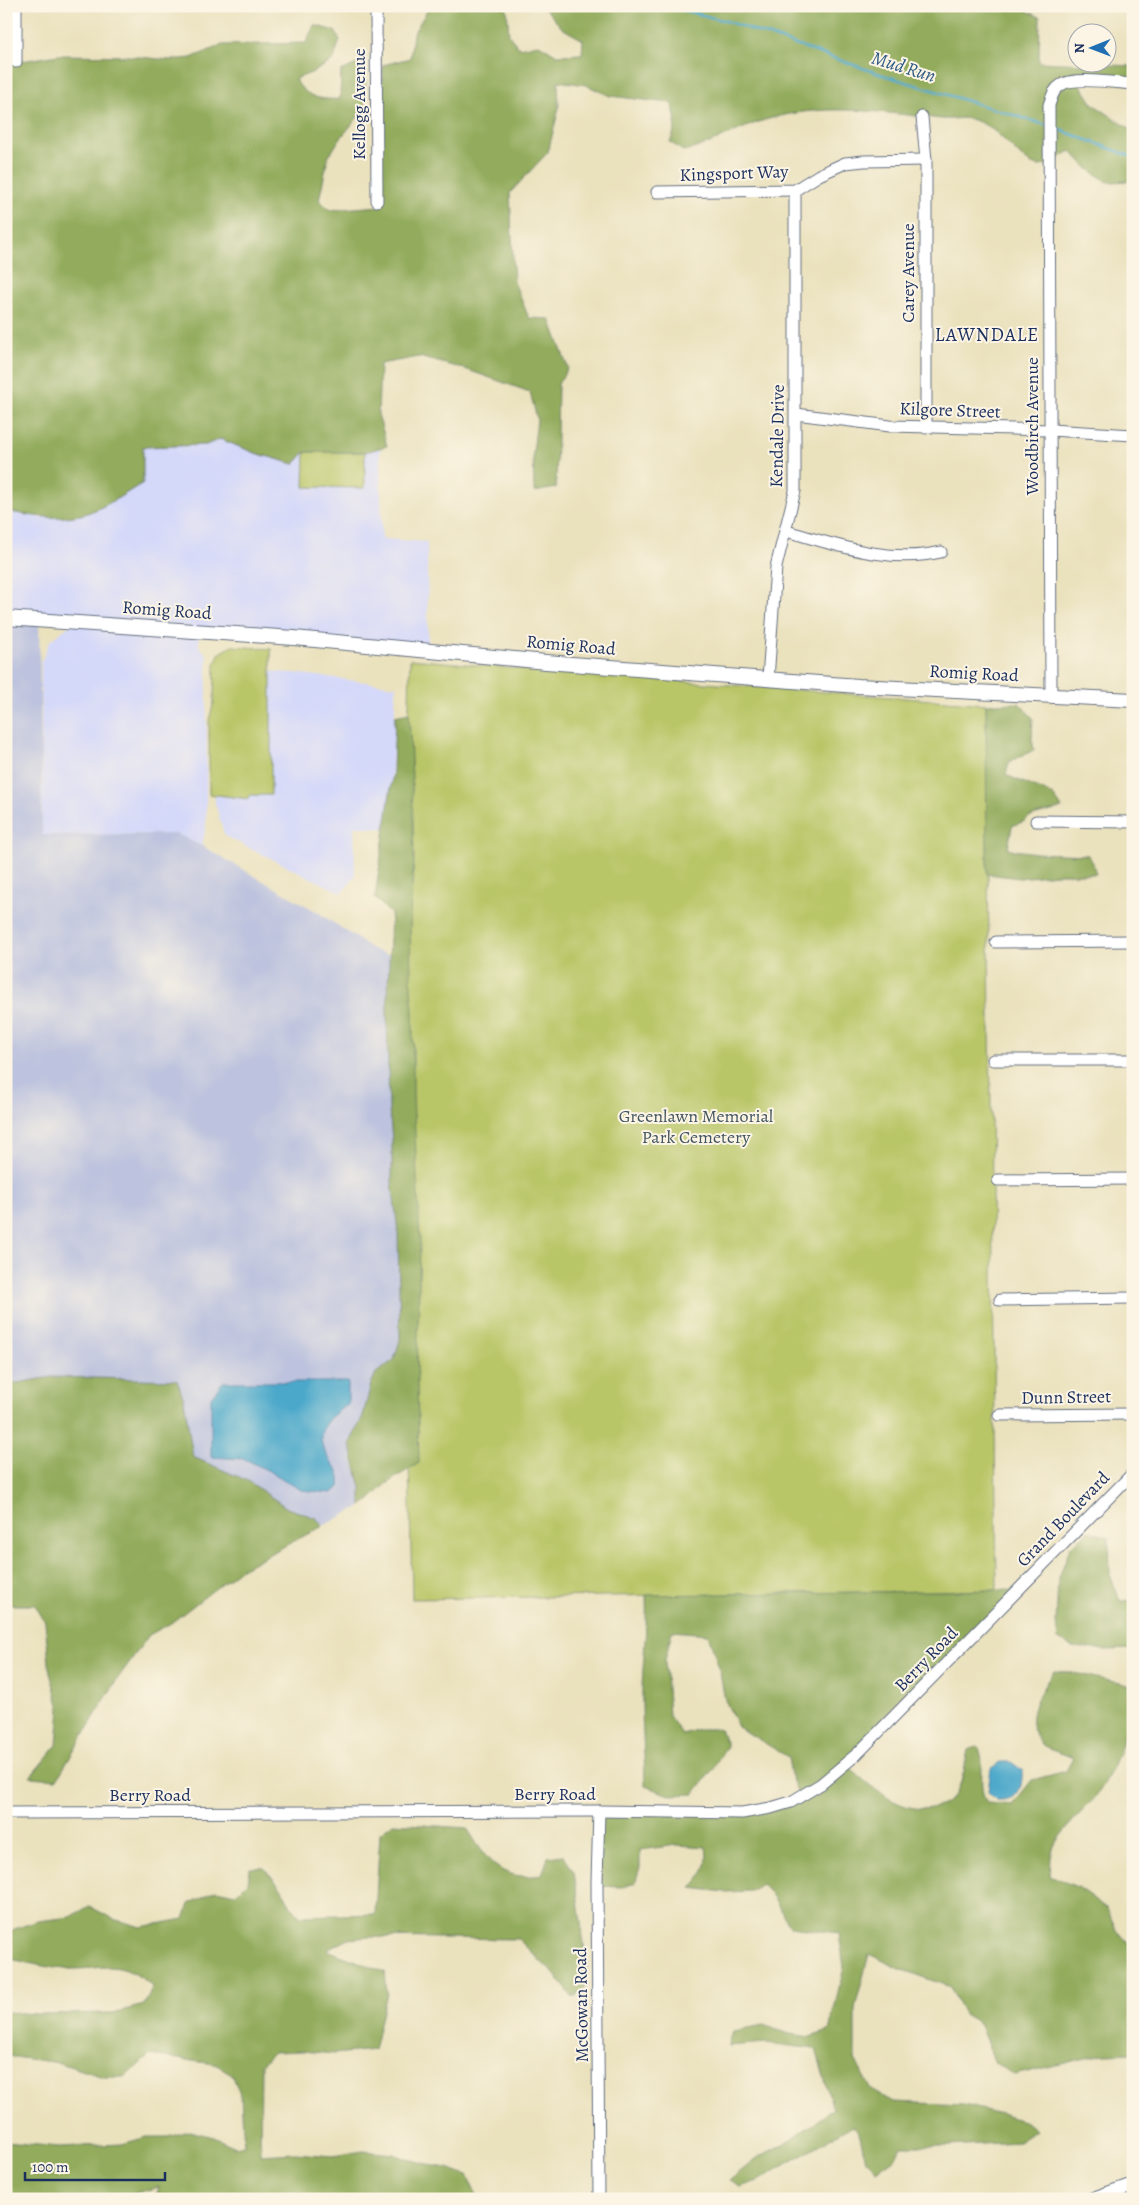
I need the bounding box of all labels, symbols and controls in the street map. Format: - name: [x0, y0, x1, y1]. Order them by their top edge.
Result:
- north arrow: [1066, 22, 1116, 72]
- text: N: [1070, 43, 1089, 53]
- water label: Mud Run: [869, 45, 939, 89]
- street label: Kellogg Avenue: [347, 48, 371, 160]
- street label: Kingsport Way: [679, 159, 790, 187]
- street label: Carey Avenue: [896, 223, 920, 323]
- district label: LAWNDALE: [935, 322, 1039, 348]
- street label: Woodbirch Avenue: [1020, 357, 1044, 496]
- street label: Kendale Drive: [764, 384, 790, 488]
- street label: Kilgore Street: [899, 396, 1001, 424]
- street label: Romig Road: [121, 595, 213, 625]
- street label: Romig Road: [525, 629, 617, 661]
- street label: Romig Road: [929, 659, 1020, 687]
- park label: Greenlawn Memorial Park Cemetery: [619, 1104, 774, 1149]
- street label: Dunn Street: [1021, 1384, 1111, 1410]
- street label: Grand Boulevard: [1011, 1466, 1115, 1572]
- street label: Berry Road: [889, 1621, 963, 1697]
- street label: Berry Road: [514, 1782, 596, 1806]
- street label: Berry Road: [109, 1783, 191, 1807]
- street label: McGowan Road: [568, 1947, 594, 2062]
- scale bar: [25, 2150, 165, 2182]
- text: 100 m: [32, 2157, 69, 2177]

